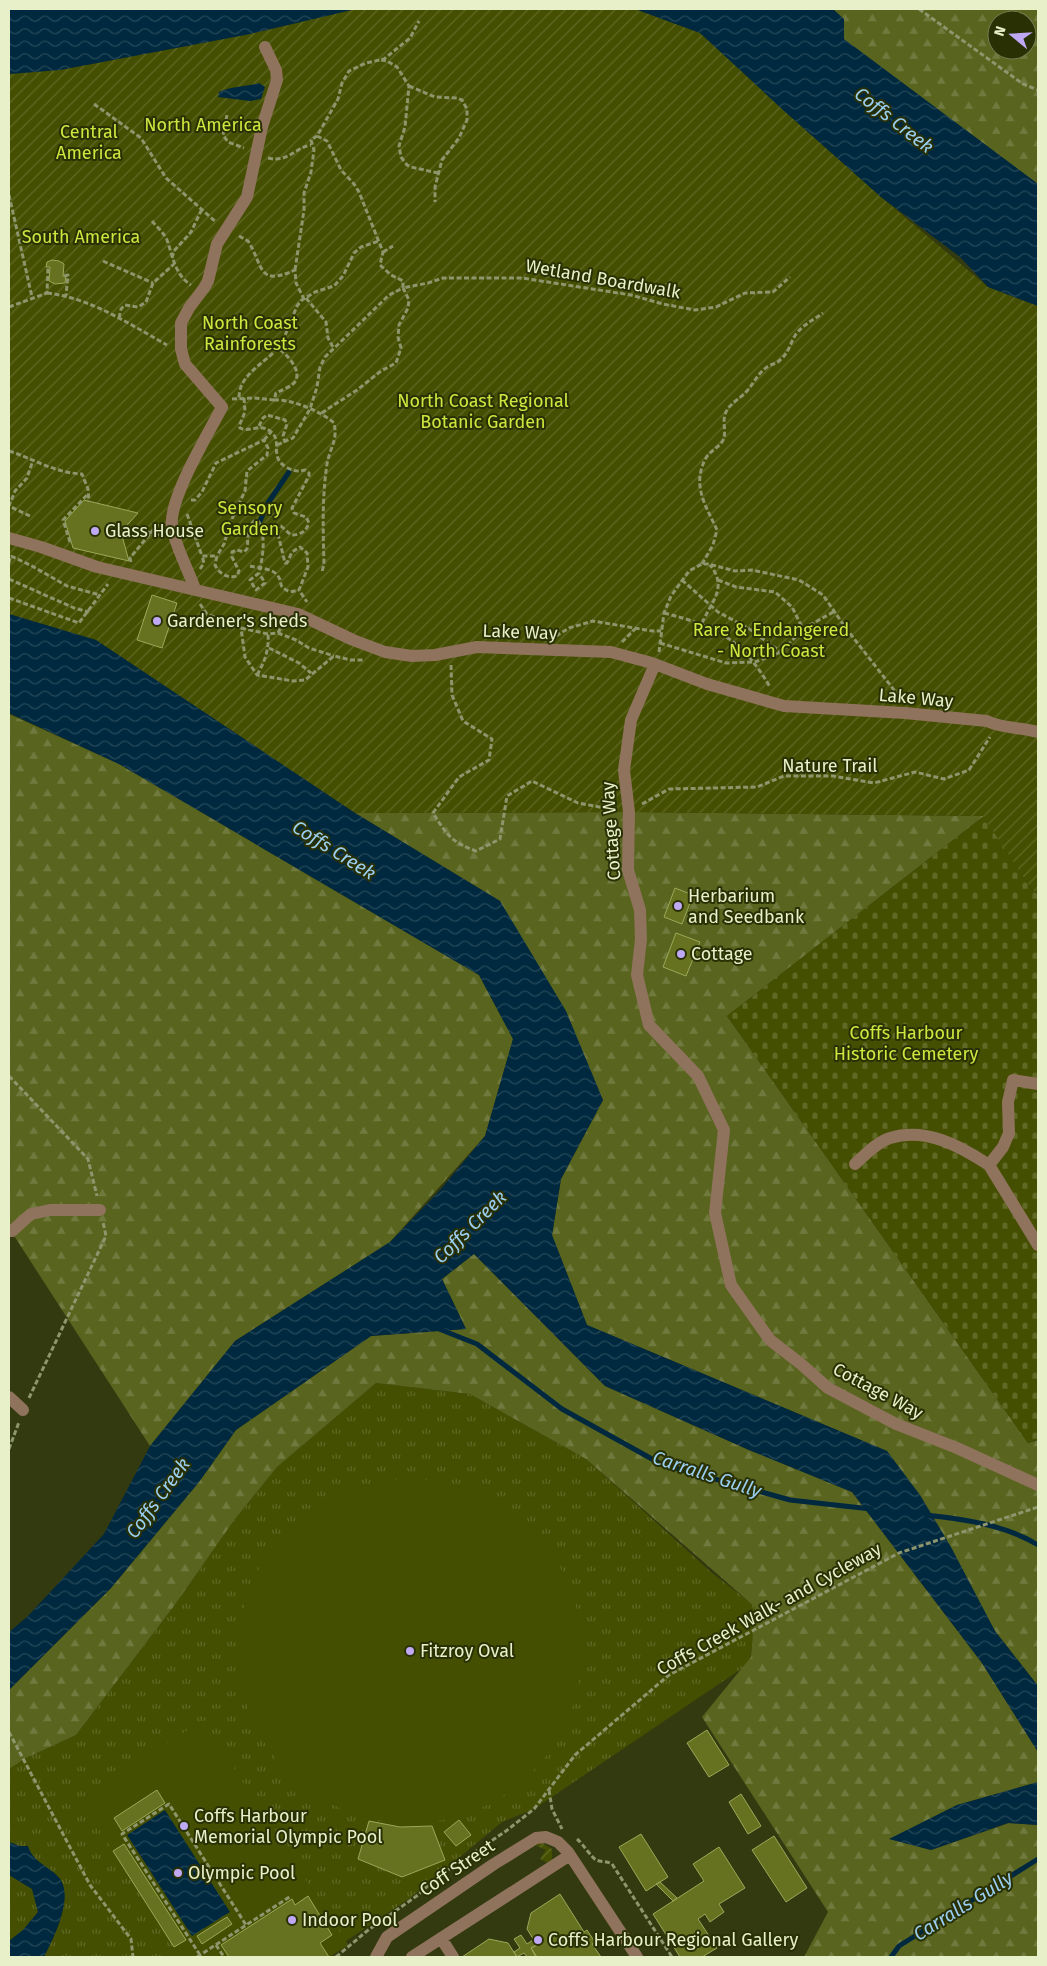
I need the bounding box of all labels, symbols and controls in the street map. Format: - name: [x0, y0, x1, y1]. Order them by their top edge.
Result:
- north arrow: [987, 10, 1037, 60]
- text: N: [991, 24, 1010, 38]
- water label: Coffs Creek: [850, 82, 938, 158]
- park label: North America: [144, 114, 262, 136]
- park label: Central America: [56, 121, 122, 164]
- park label: South America: [22, 226, 140, 248]
- street label: Wetland Boardwalk: [524, 255, 683, 304]
- park label: North Coast Rainforests: [202, 312, 299, 355]
- park label: North Coast Regional Botanic Garden: [397, 390, 569, 433]
- park label: Sensory Garden: [218, 497, 283, 540]
- place label: Glass House: [105, 520, 204, 542]
- marker: Glass House: [89, 525, 101, 537]
- place label: Gardener's sheds: [167, 610, 307, 632]
- marker: Gardener's sheds: [151, 615, 163, 627]
- park label: Rare & Endangered - North Coast: [693, 619, 849, 662]
- street label: Lake Way: [482, 620, 558, 644]
- street label: Lake Way: [878, 684, 954, 712]
- street label: Nature Trail: [782, 755, 878, 777]
- street label: Cottage Way: [597, 781, 625, 881]
- water label: Coffs Creek: [288, 815, 380, 885]
- place label: Herbarium and Seedbank: [688, 885, 805, 928]
- marker: Herbarium and Seedbank: [672, 900, 684, 912]
- place label: Cottage: [691, 943, 753, 965]
- marker: Cottage: [675, 948, 687, 960]
- park label: Coffs Harbour Historic Cemetery: [834, 1022, 978, 1065]
- water label: Coffs Creek: [429, 1186, 511, 1268]
- street label: Cottage Way: [829, 1358, 927, 1424]
- water label: Carralls Gully: [650, 1446, 765, 1503]
- water label: Coffs Creek: [121, 1453, 195, 1543]
- street label: Coffs Creek Walk- and Cycleway: [653, 1538, 885, 1680]
- place label: Fitzroy Oval: [420, 1640, 514, 1662]
- marker: Fitzroy Oval: [404, 1645, 416, 1657]
- place label: Coffs Harbour Memorial Olympic Pool: [194, 1805, 383, 1848]
- marker: Coffs Harbour Memorial Olympic Pool: [178, 1820, 190, 1832]
- street label: Coff Street: [415, 1835, 499, 1901]
- place label: Olympic Pool: [188, 1862, 295, 1884]
- water label: Carralls Gully: [909, 1866, 1018, 1946]
- marker: Olympic Pool: [172, 1867, 184, 1879]
- place label: Indoor Pool: [302, 1909, 398, 1931]
- marker: Indoor Pool: [286, 1914, 298, 1926]
- place label: Coffs Harbour Regional Gallery: [548, 1929, 799, 1951]
- marker: Coffs Harbour Regional Gallery: [532, 1934, 544, 1946]

